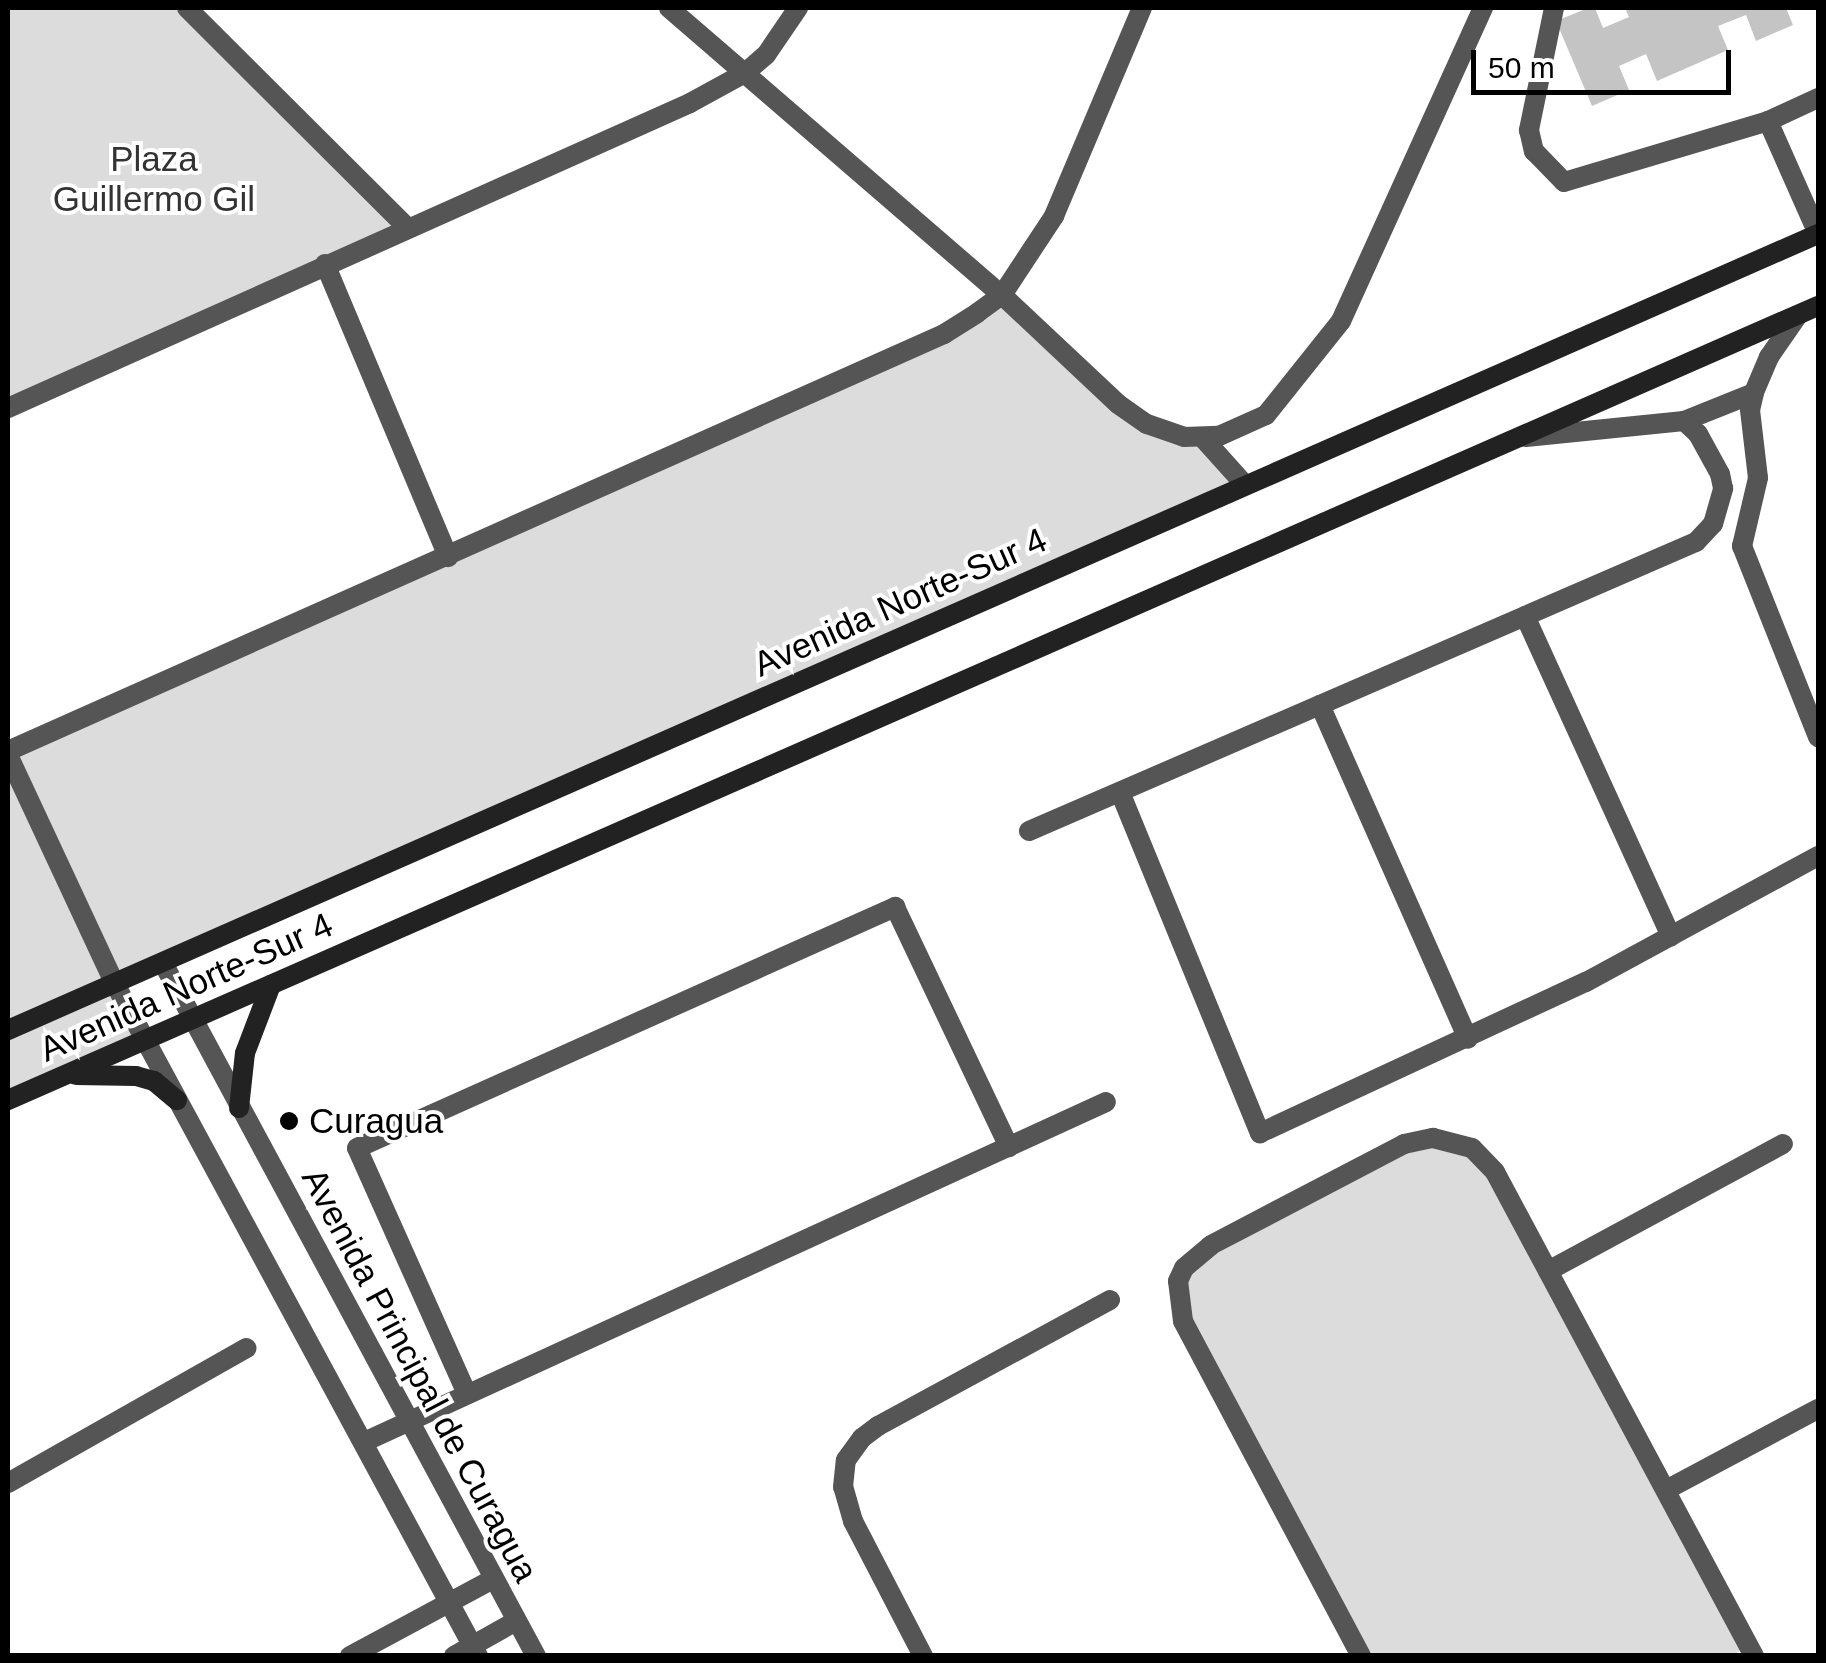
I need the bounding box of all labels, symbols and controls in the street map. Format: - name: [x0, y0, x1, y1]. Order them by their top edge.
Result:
- scale bar: [1476, 30, 1736, 92]
- text: 50 m: [1488, 51, 1555, 84]
- park label: Plaza Guillermo Gil: [53, 138, 255, 220]
- street label: Avenida Norte-Sur 4: [747, 518, 1053, 686]
- street label: Avenida Norte-Sur 4: [33, 903, 339, 1071]
- place label: Curagua: [309, 1100, 443, 1142]
- marker: Curagua: [278, 1110, 300, 1132]
- street label: Avenida Principal de Curagua: [293, 1161, 547, 1589]

